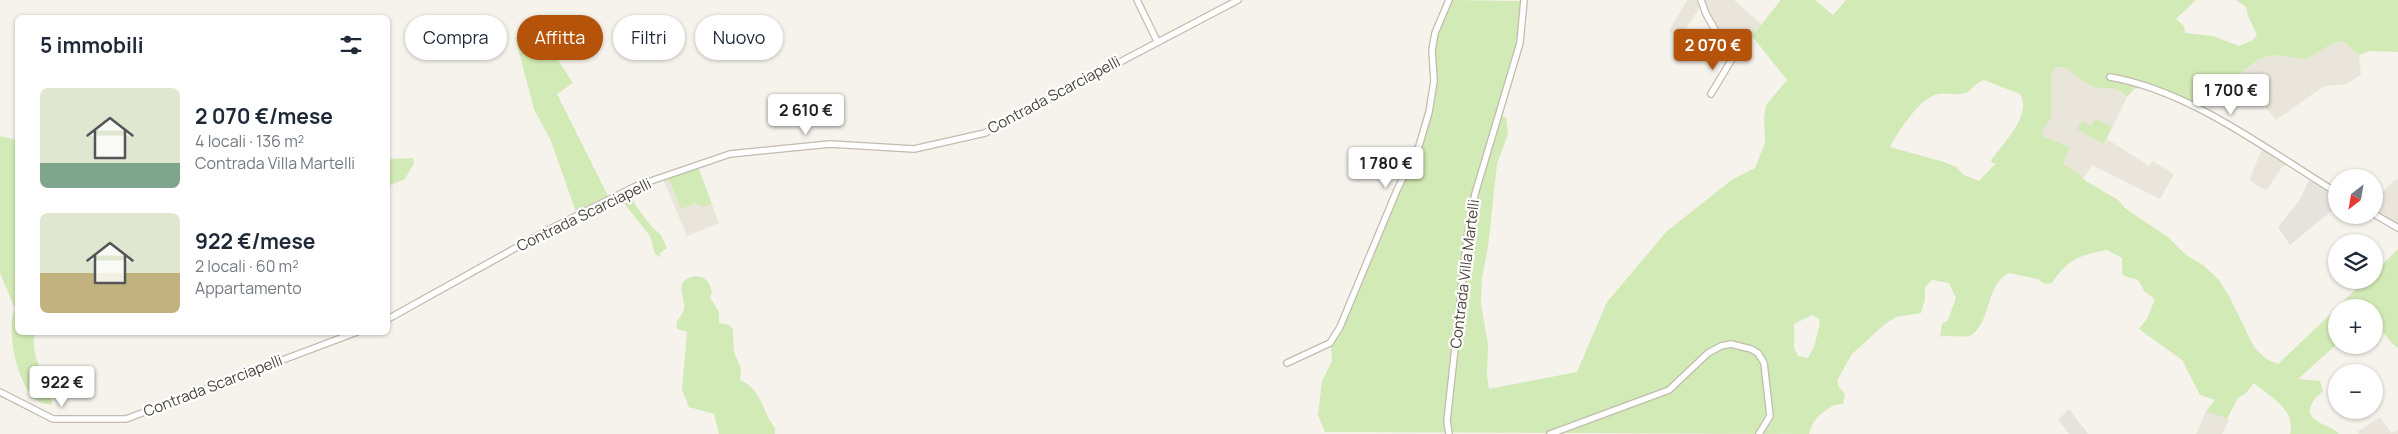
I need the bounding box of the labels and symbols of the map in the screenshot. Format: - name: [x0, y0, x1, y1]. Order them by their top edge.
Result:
- pin: 2 070 €: [1667, 28, 1759, 71]
- street label: Contrada Scarciapelli: [984, 51, 1124, 138]
- pin: 1 700 €: [2185, 74, 2277, 116]
- pin: 2 610 €: [760, 94, 852, 136]
- pin: 1 780 €: [1340, 146, 1432, 189]
- north arrow: [2328, 169, 2382, 224]
- street label: Contrada Scarciapelli: [513, 173, 655, 256]
- street label: Contrada Villa Martelli: [1445, 198, 1484, 350]
- street label: Contrada Scarciapelli: [140, 349, 285, 422]
- pin: 922 €: [27, 366, 97, 408]

